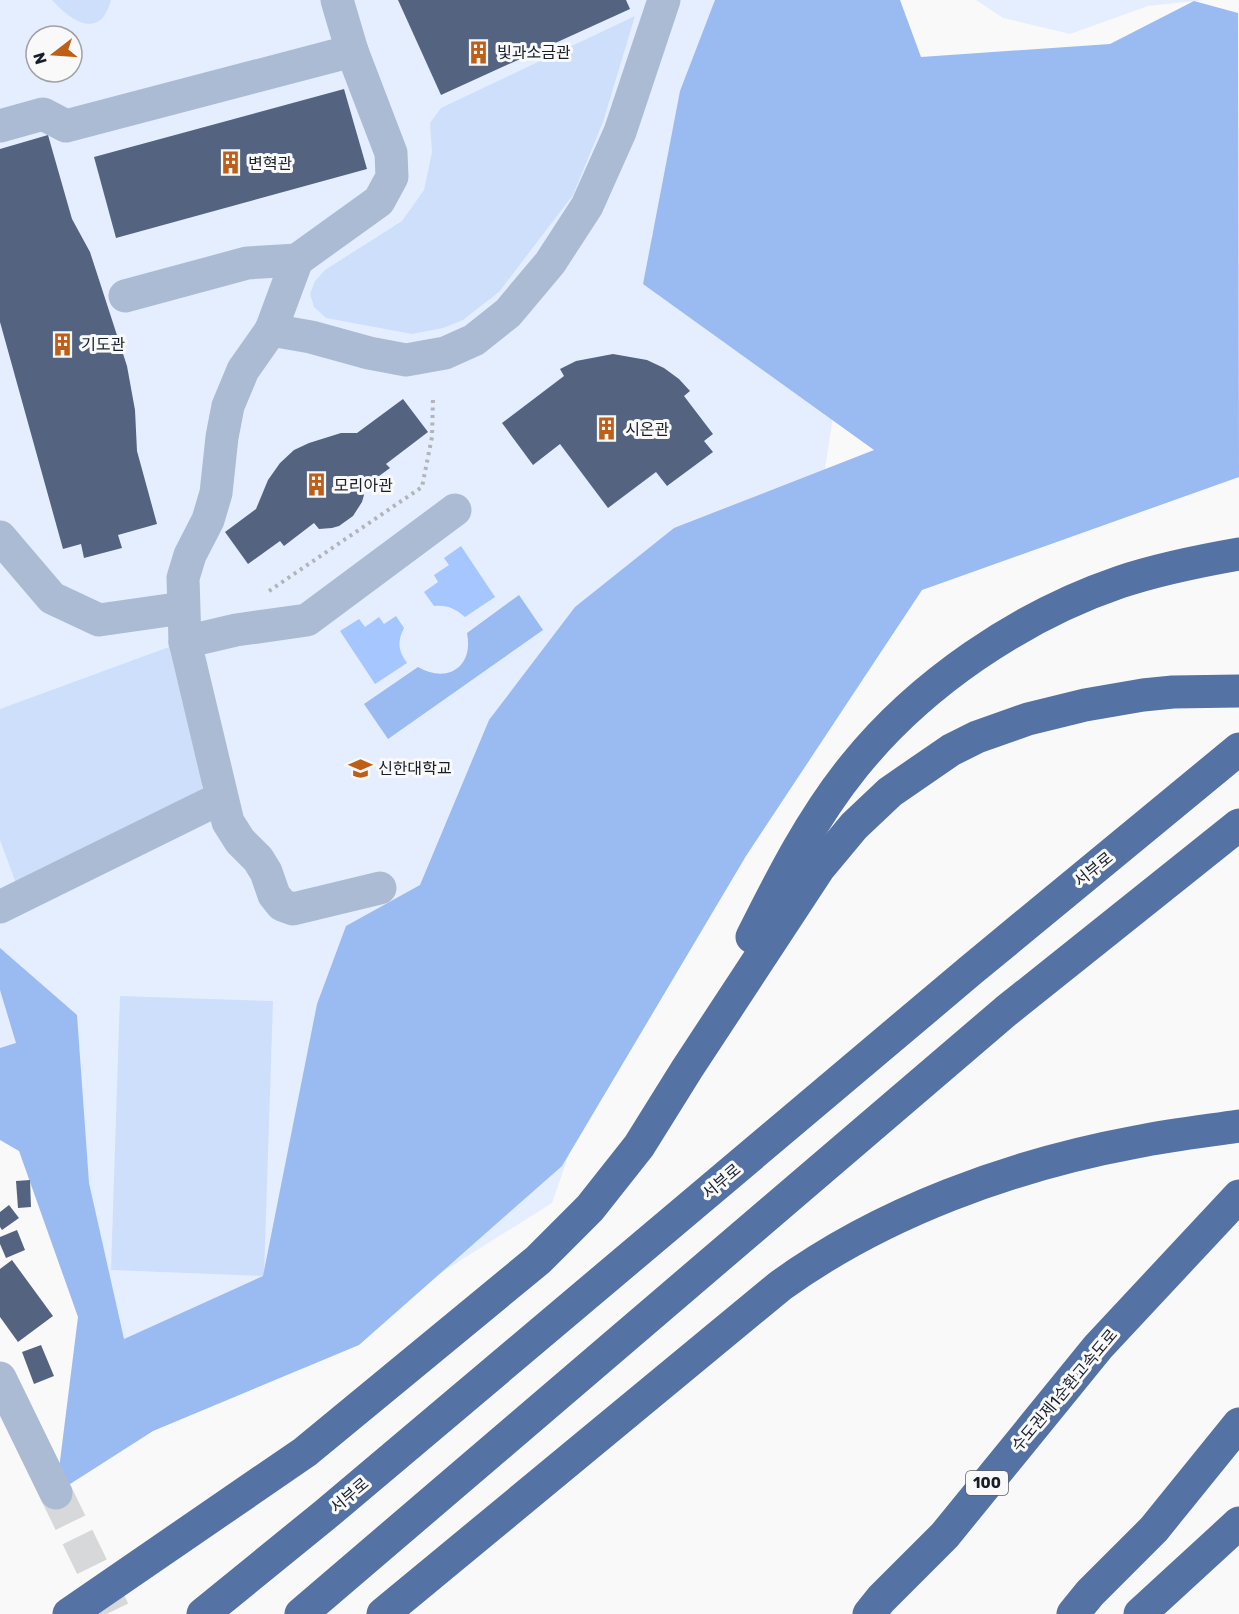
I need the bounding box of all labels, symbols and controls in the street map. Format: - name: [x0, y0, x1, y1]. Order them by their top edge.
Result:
- north arrow: [24, 24, 84, 84]
- building icon: 빛과소금관: [466, 39, 492, 65]
- place label: 빛과소금관: [497, 43, 571, 62]
- text: N: [29, 50, 51, 67]
- building icon: 변혁관: [217, 150, 243, 176]
- place label: 변혁관: [248, 154, 292, 173]
- building icon: 기도관: [50, 331, 76, 357]
- place label: 기도관: [81, 335, 125, 354]
- building icon: 시온관: [594, 416, 620, 442]
- place label: 시온관: [625, 420, 669, 439]
- building icon: 모리아관: [303, 472, 329, 498]
- place label: 모리아관: [334, 476, 393, 495]
- school or university icon: 신한대학교: [347, 755, 373, 781]
- place label: 신한대학교: [378, 759, 452, 778]
- street label: 서부로: [1070, 848, 1117, 891]
- street label: 서부로: [698, 1160, 745, 1203]
- street label: 수도권제1순환고속도로: [1008, 1325, 1121, 1455]
- road number: 100: [966, 1471, 1008, 1495]
- street label: 서부로: [326, 1474, 373, 1517]

